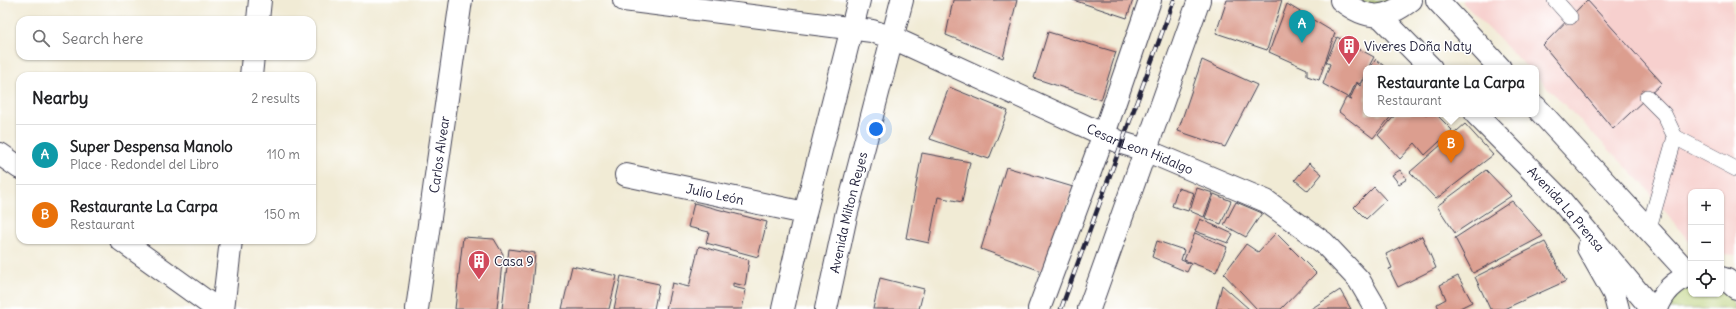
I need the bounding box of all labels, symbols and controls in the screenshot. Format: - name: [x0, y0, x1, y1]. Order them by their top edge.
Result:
- pin: A: [1289, 10, 1315, 43]
- search box: [16, 16, 316, 60]
- icon: search: [30, 27, 52, 49]
- text: Search here: [62, 29, 143, 48]
- building icon: Viveres Doña Naty: [1336, 33, 1362, 66]
- place label: Viveres Doña Naty: [1364, 38, 1472, 55]
- popup: [1363, 65, 1539, 117]
- text: Restaurante La Carpa: [1377, 73, 1525, 92]
- text: Nearby: [32, 87, 88, 109]
- text: 2 results: [251, 90, 300, 107]
- text: Restaurant: [1377, 92, 1442, 109]
- street label: Carlos Alvear: [425, 114, 453, 194]
- your location: [866, 119, 886, 139]
- street label: Cesar Leon Hidalgo: [1084, 120, 1196, 178]
- pin: B: [1438, 130, 1464, 163]
- text: Super Despensa Manolo: [70, 137, 233, 156]
- text: A: [41, 146, 49, 163]
- text: 110 m: [267, 146, 300, 163]
- street label: Avenida Milton Reyes: [825, 150, 871, 275]
- text: Place · Redondel del Libro: [70, 156, 219, 173]
- street label: Avenida La Prensa: [1524, 163, 1609, 255]
- street label: Julio León: [684, 179, 746, 208]
- map controls: [1688, 189, 1724, 297]
- button: +: [1688, 189, 1724, 225]
- text: Restaurante La Carpa: [70, 197, 218, 216]
- text: B: [41, 206, 49, 223]
- text: 150 m: [264, 206, 300, 223]
- text: Restaurant: [70, 216, 135, 233]
- button: −: [1688, 225, 1724, 261]
- building icon: Casa 9: [466, 248, 492, 281]
- place label: Casa 9: [494, 253, 534, 270]
- button: locate: [1688, 261, 1724, 297]

